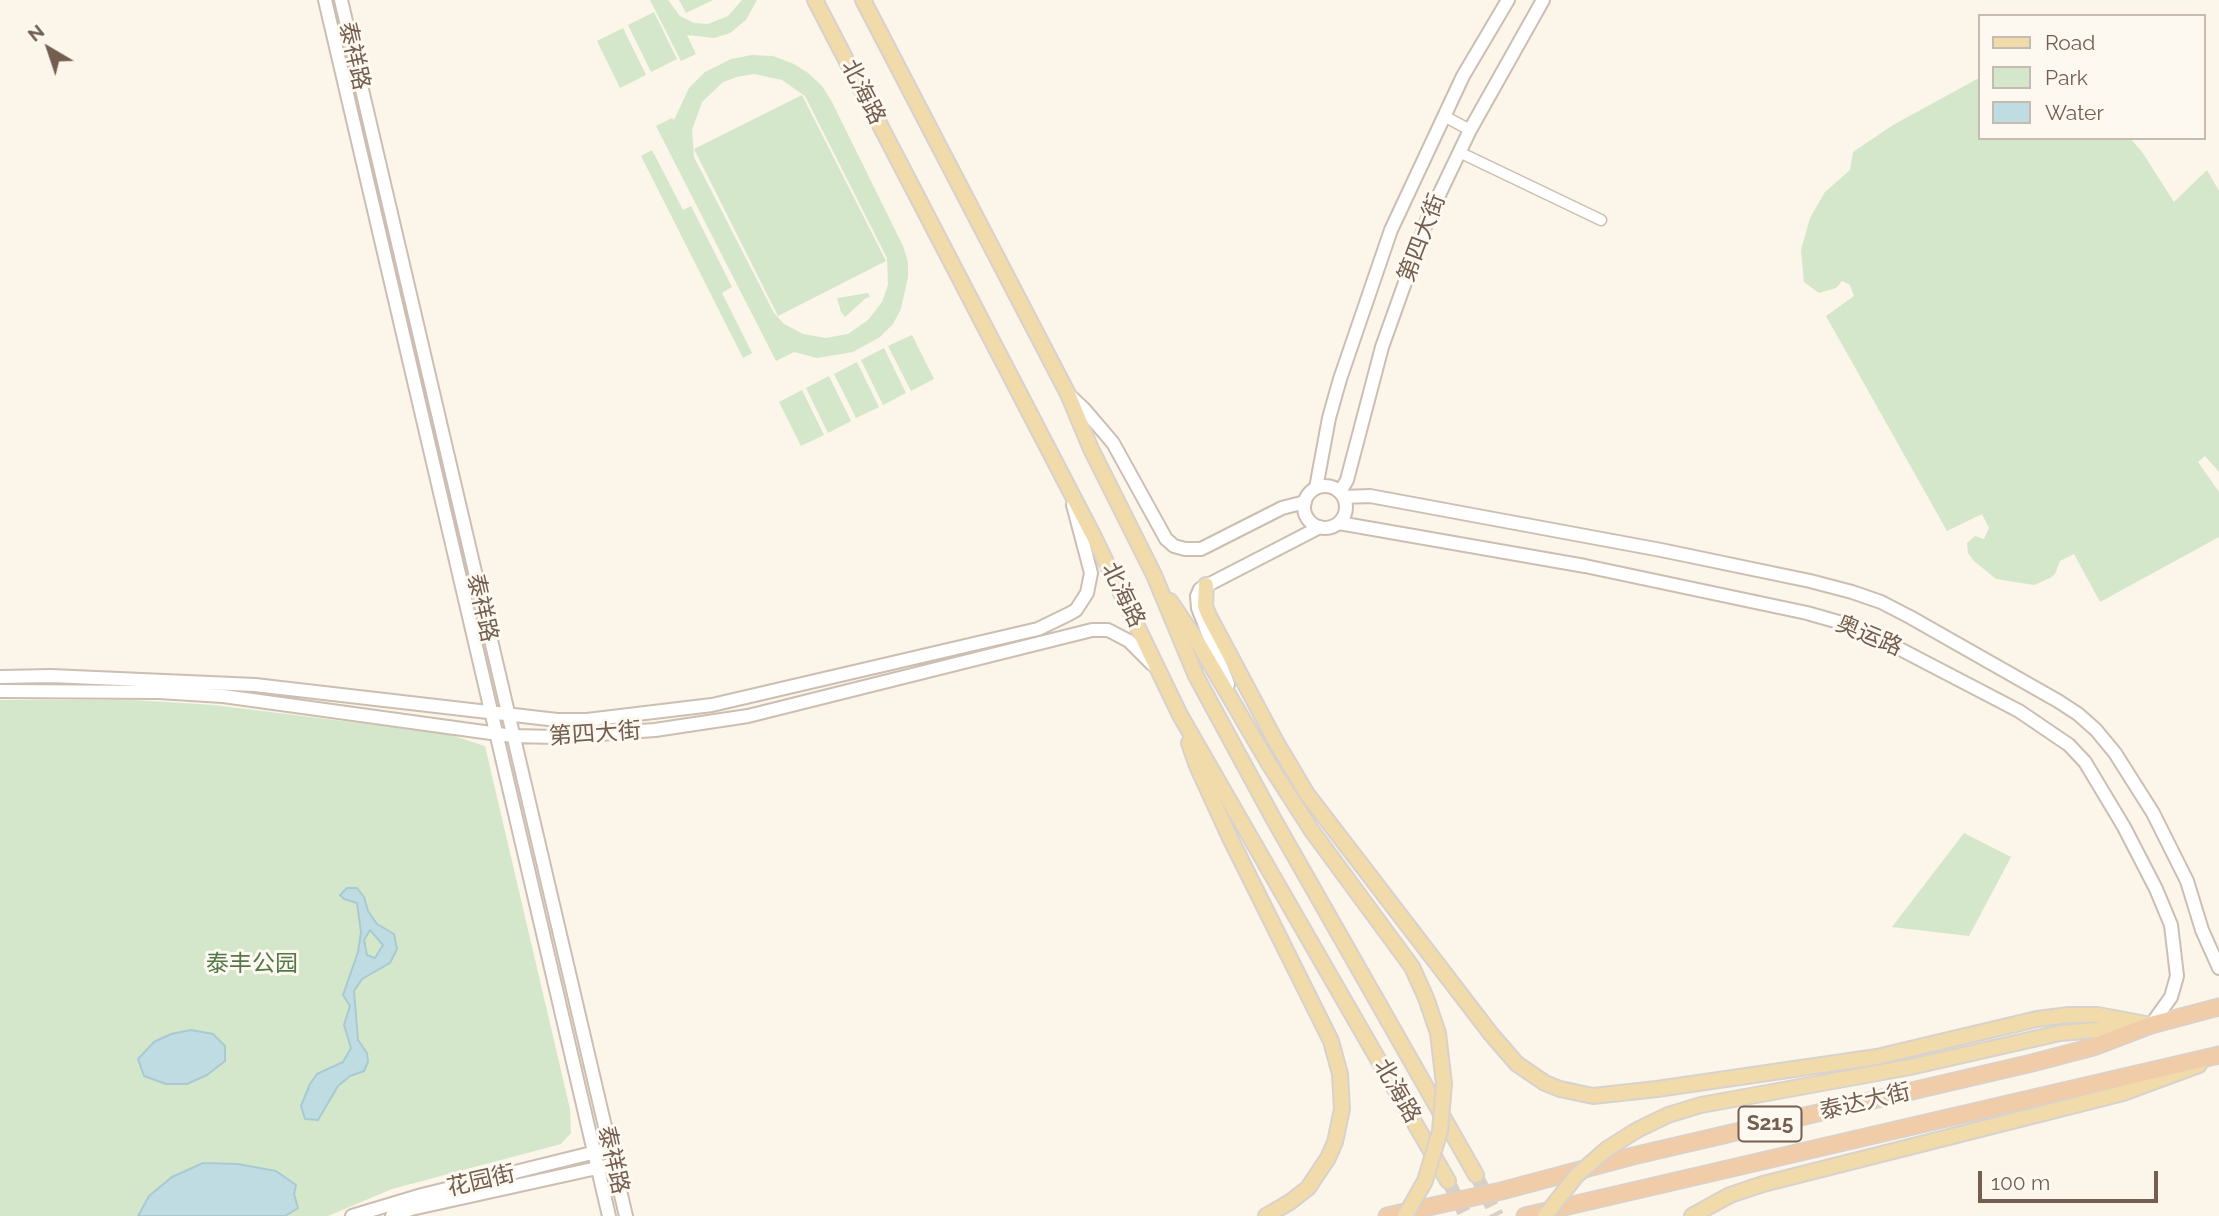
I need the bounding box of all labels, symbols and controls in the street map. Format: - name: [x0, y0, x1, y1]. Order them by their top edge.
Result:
- north arrow: [14, 14, 84, 84]
- legend: [1978, 14, 2205, 140]
- street label: 泰祥路: [333, 19, 375, 93]
- text: N: [23, 20, 48, 46]
- text: Road: [2045, 30, 2095, 55]
- street label: 北海路: [835, 55, 891, 129]
- text: Park: [2045, 65, 2088, 90]
- text: Water: [2045, 100, 2104, 125]
- street label: 第四大街: [1393, 190, 1451, 286]
- street label: 北海路: [1095, 558, 1151, 632]
- street label: 泰祥路: [461, 571, 503, 645]
- street label: 奥运路: [1832, 610, 1906, 662]
- street label: 第四大街: [548, 717, 642, 751]
- park label: 泰丰公园: [206, 950, 298, 978]
- street label: 北海路: [1368, 1054, 1426, 1128]
- street label: 泰达大街: [1817, 1078, 1913, 1126]
- road number: S215: [1738, 1106, 1802, 1142]
- street label: 泰祥路: [592, 1123, 634, 1197]
- scale bar: [1981, 1156, 2161, 1200]
- street label: 花园街: [444, 1160, 518, 1202]
- text: 100 m: [1991, 1170, 2050, 1195]

